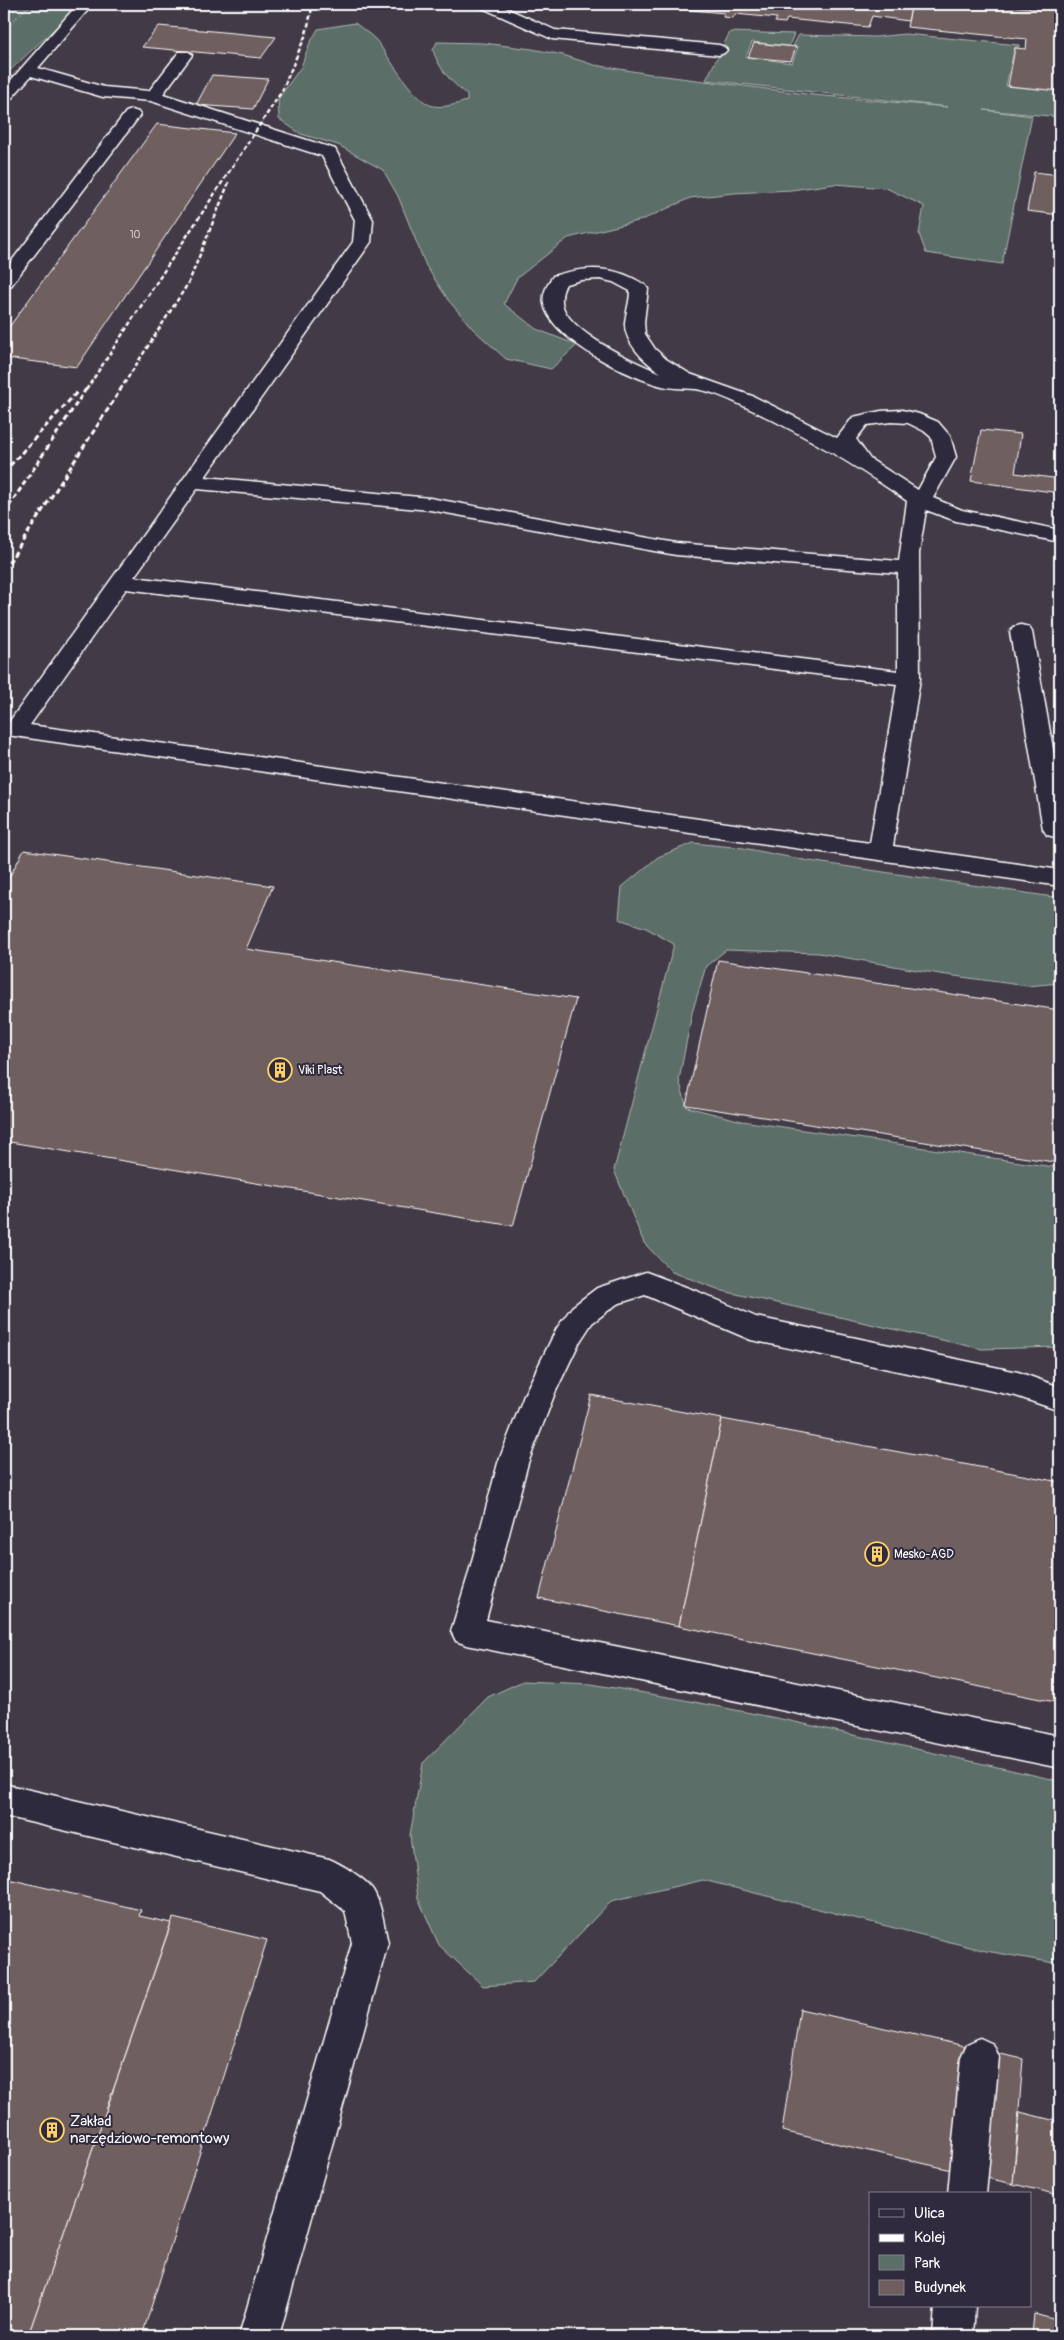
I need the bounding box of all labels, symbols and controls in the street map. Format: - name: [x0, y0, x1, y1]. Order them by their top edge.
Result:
- house number: 10: [130, 229, 141, 241]
- building icon: Viki Plast: [267, 1057, 293, 1083]
- place label: Viki Plast: [298, 1063, 342, 1078]
- building icon: Mesko-AGD: [864, 1541, 890, 1567]
- place label: Mesko-AGD: [894, 1547, 954, 1562]
- place label: Zakład narzędziowo-remontowy: [70, 2112, 230, 2148]
- building icon: Zakład narzędziowo-remontowy: [39, 2117, 65, 2143]
- legend: [869, 2192, 1032, 2308]
- text: Ulica: [914, 2204, 945, 2223]
- text: Kolej: [914, 2228, 946, 2247]
- text: Park: [914, 2254, 941, 2273]
- text: Budynek: [914, 2278, 967, 2297]

